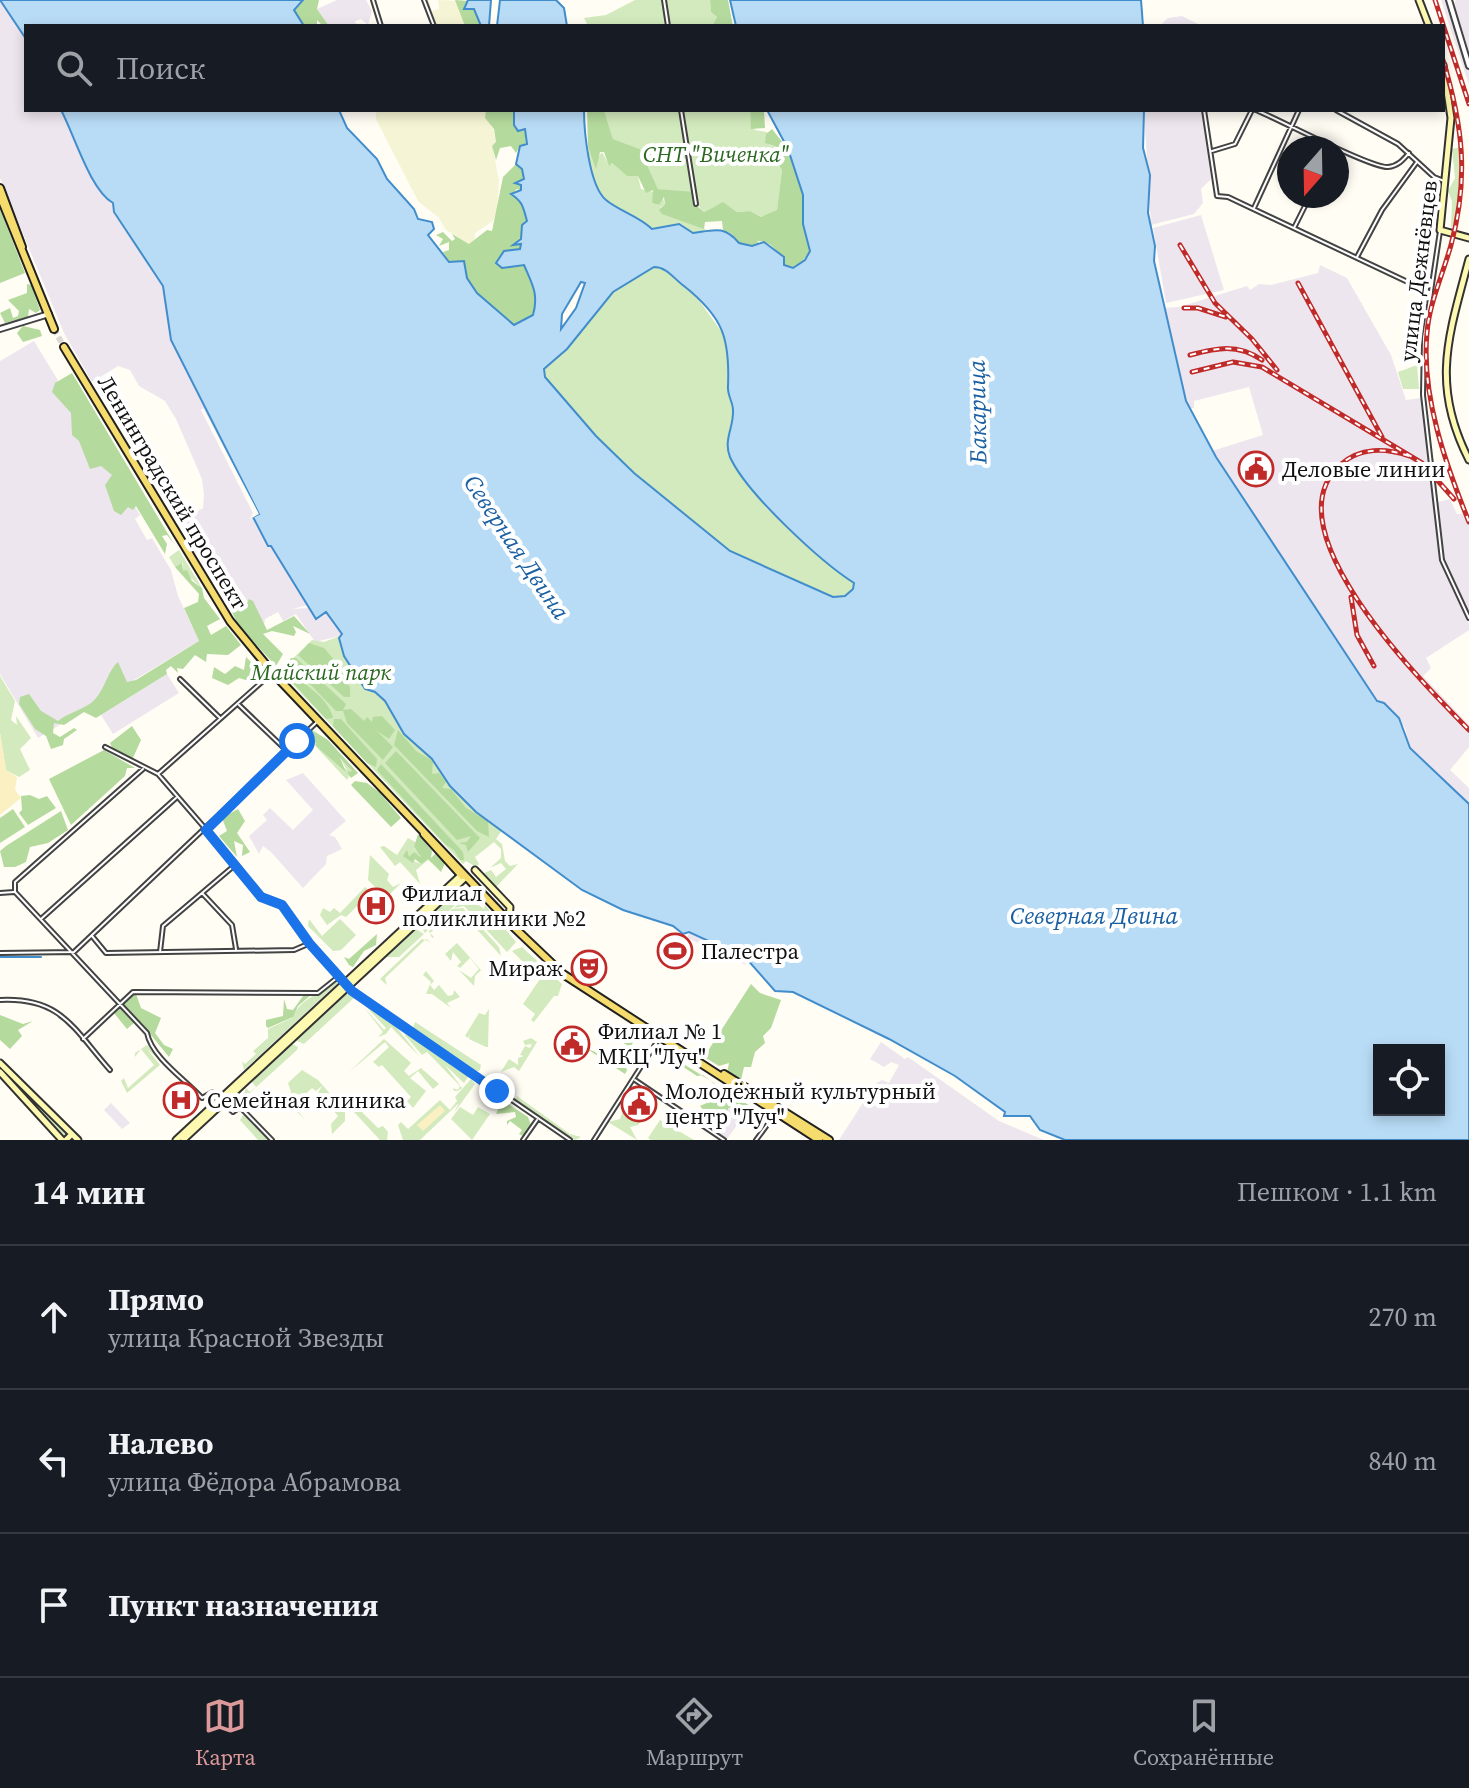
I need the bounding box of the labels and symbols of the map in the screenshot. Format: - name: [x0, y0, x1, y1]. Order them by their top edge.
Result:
- north arrow: [1277, 136, 1349, 208]
- park label: СНТ "Виченка": [643, 139, 789, 169]
- street label: улица Дежнёвцев: [1392, 179, 1444, 363]
- water label: Бакарица: [960, 359, 994, 465]
- street label: Ленинградский проспект: [91, 369, 255, 615]
- public building icon: Деловые линии: [1237, 450, 1275, 488]
- place label: Деловые линии: [1282, 454, 1446, 484]
- water label: Северная Двина: [456, 468, 578, 626]
- park label: Майский парк: [250, 657, 391, 687]
- route start: [279, 723, 315, 759]
- place label: Филиал поликлиники №2: [402, 878, 586, 933]
- hospital icon: Филиал поликлиники №2: [357, 887, 395, 925]
- water label: Северная Двина: [1010, 899, 1179, 932]
- sports icon: Палестра: [656, 932, 694, 970]
- place label: Палестра: [701, 936, 800, 966]
- theatre icon: Мираж: [570, 949, 608, 987]
- place label: Мираж: [488, 953, 563, 983]
- place label: Филиал № 1 МКЦ "Луч": [598, 1016, 722, 1071]
- public building icon: Филиал № 1 МКЦ "Луч": [553, 1025, 591, 1063]
- route end: [479, 1073, 515, 1109]
- place label: Молодёжный культурный центр "Луч": [665, 1076, 936, 1131]
- hospital icon: Семейная клиника: [162, 1081, 200, 1119]
- place label: Семейная клиника: [207, 1085, 407, 1115]
- public building icon: Молодёжный культурный центр "Луч": [620, 1085, 658, 1123]

